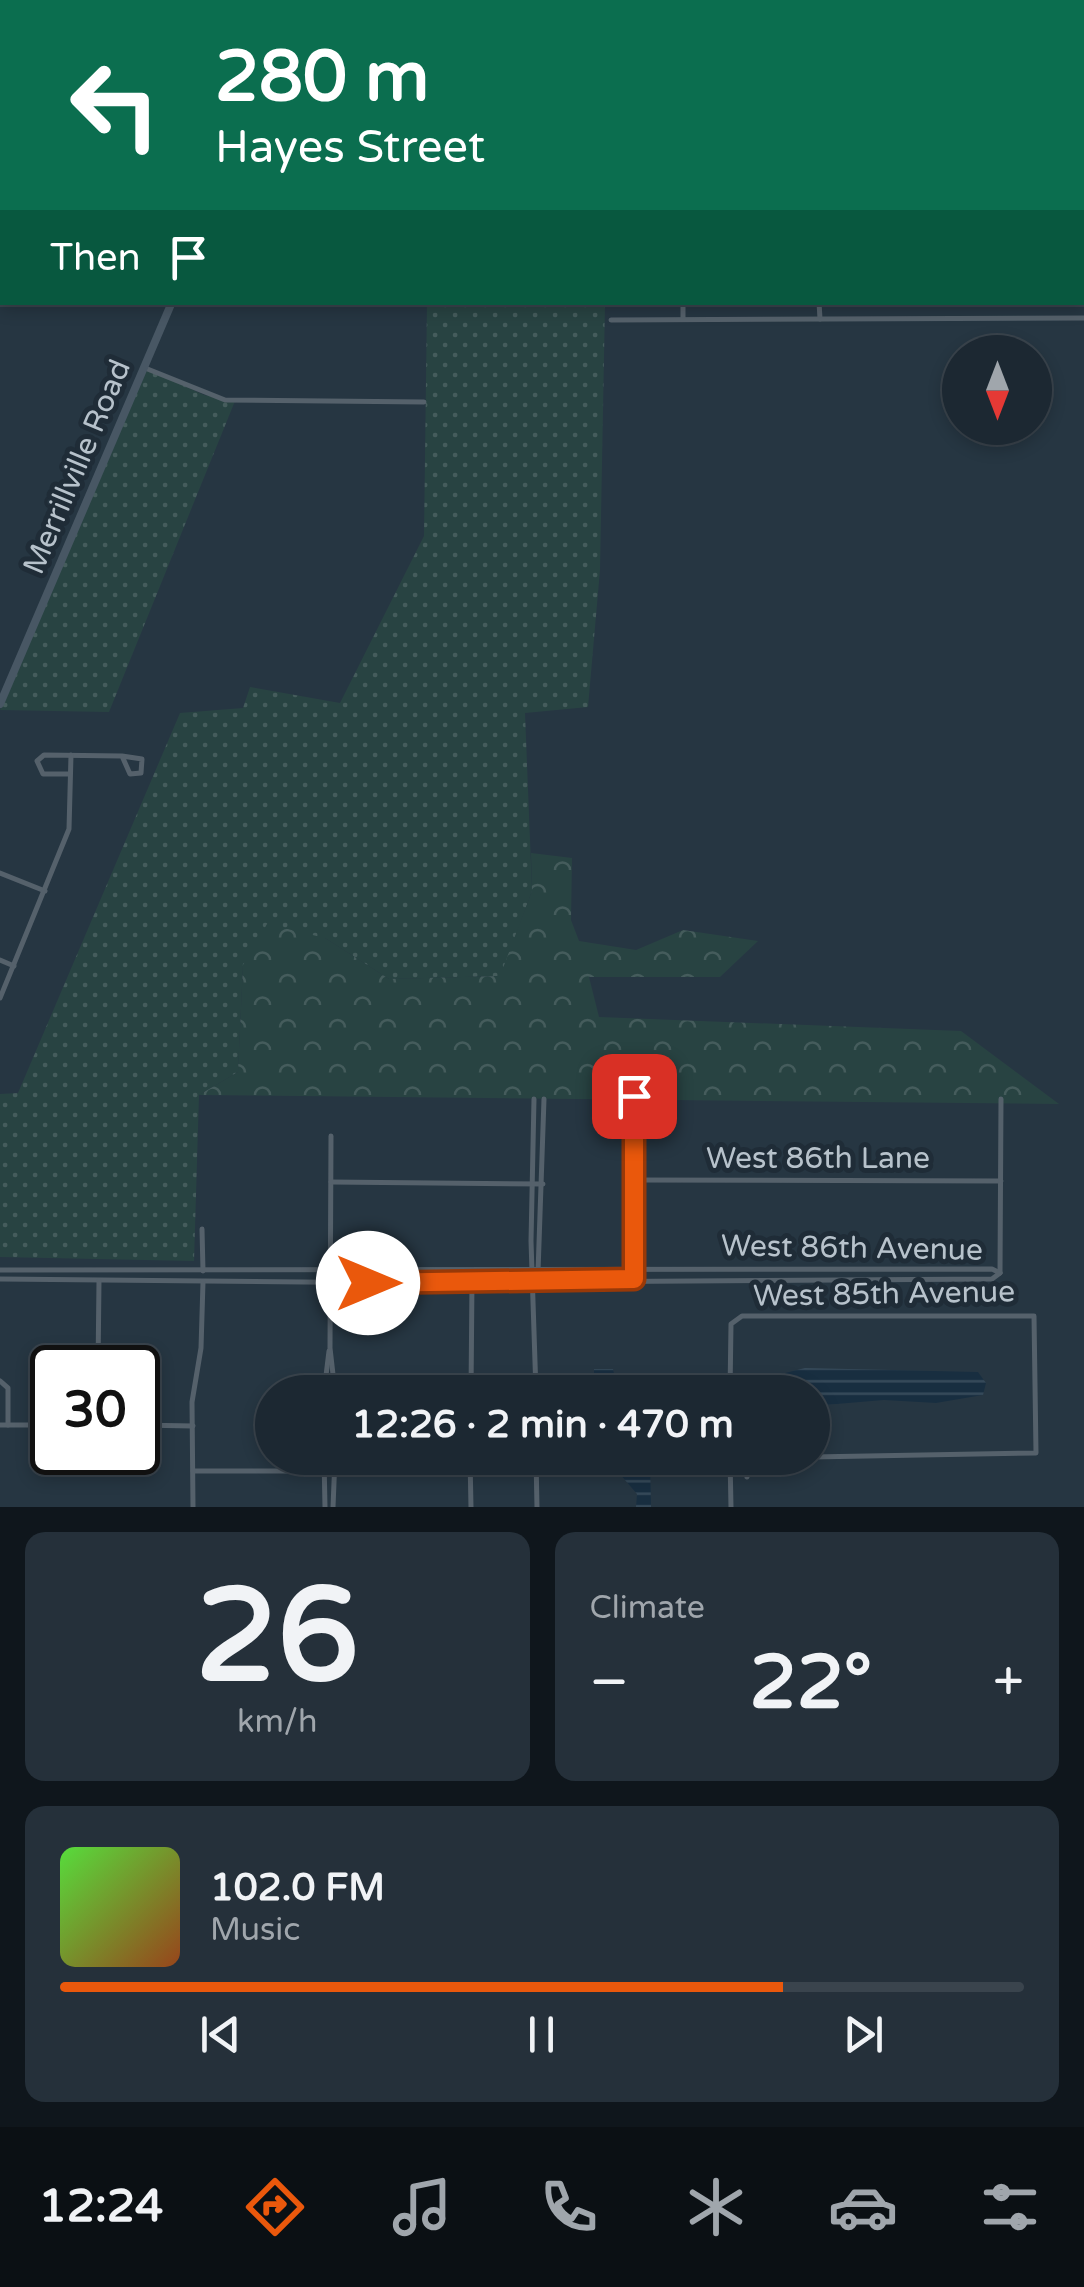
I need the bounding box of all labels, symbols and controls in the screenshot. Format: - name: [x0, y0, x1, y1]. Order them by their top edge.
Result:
- text: 280 m: [215, 36, 429, 120]
- icon: left: [50, 40, 180, 170]
- text: Hayes Street: [215, 121, 485, 175]
- icon: arrive: [161, 230, 216, 285]
- text: Then: [50, 235, 141, 281]
- north arrow: [942, 335, 1052, 445]
- map controls: [942, 335, 1052, 445]
- street label: Merrillville Road: [15, 354, 139, 580]
- pin: [592, 1054, 677, 1139]
- icon: arrive: [607, 1069, 662, 1124]
- street label: West 86th Lane: [706, 1140, 930, 1177]
- street label: West 86th Avenue: [721, 1227, 983, 1269]
- position arrow: [316, 1231, 420, 1335]
- street label: West 85th Avenue: [753, 1273, 1015, 1315]
- speed limit sign: 30: [30, 1345, 160, 1475]
- text: 12:26 · 2 min · 470 m: [351, 1402, 734, 1448]
- text: 26: [196, 1560, 359, 1716]
- text: Climate: [590, 1589, 705, 1627]
- text: 22°: [750, 1638, 872, 1728]
- text: −: [590, 1650, 629, 1716]
- text: +: [993, 1650, 1024, 1716]
- text: km/h: [237, 1703, 317, 1741]
- text: 102.0 FM: [210, 1865, 385, 1911]
- text: Music: [210, 1911, 300, 1949]
- icon: previous: [193, 2007, 248, 2062]
- icon: pause: [514, 2007, 569, 2062]
- icon: next: [836, 2007, 891, 2062]
- icon: directions: [240, 2172, 310, 2242]
- icon: music: [387, 2172, 457, 2242]
- icon: phone: [534, 2172, 604, 2242]
- icon: climate: [681, 2172, 751, 2242]
- icon: car: [828, 2172, 898, 2242]
- icon: filters: [975, 2172, 1045, 2242]
- text: 12:24: [39, 2180, 163, 2234]

